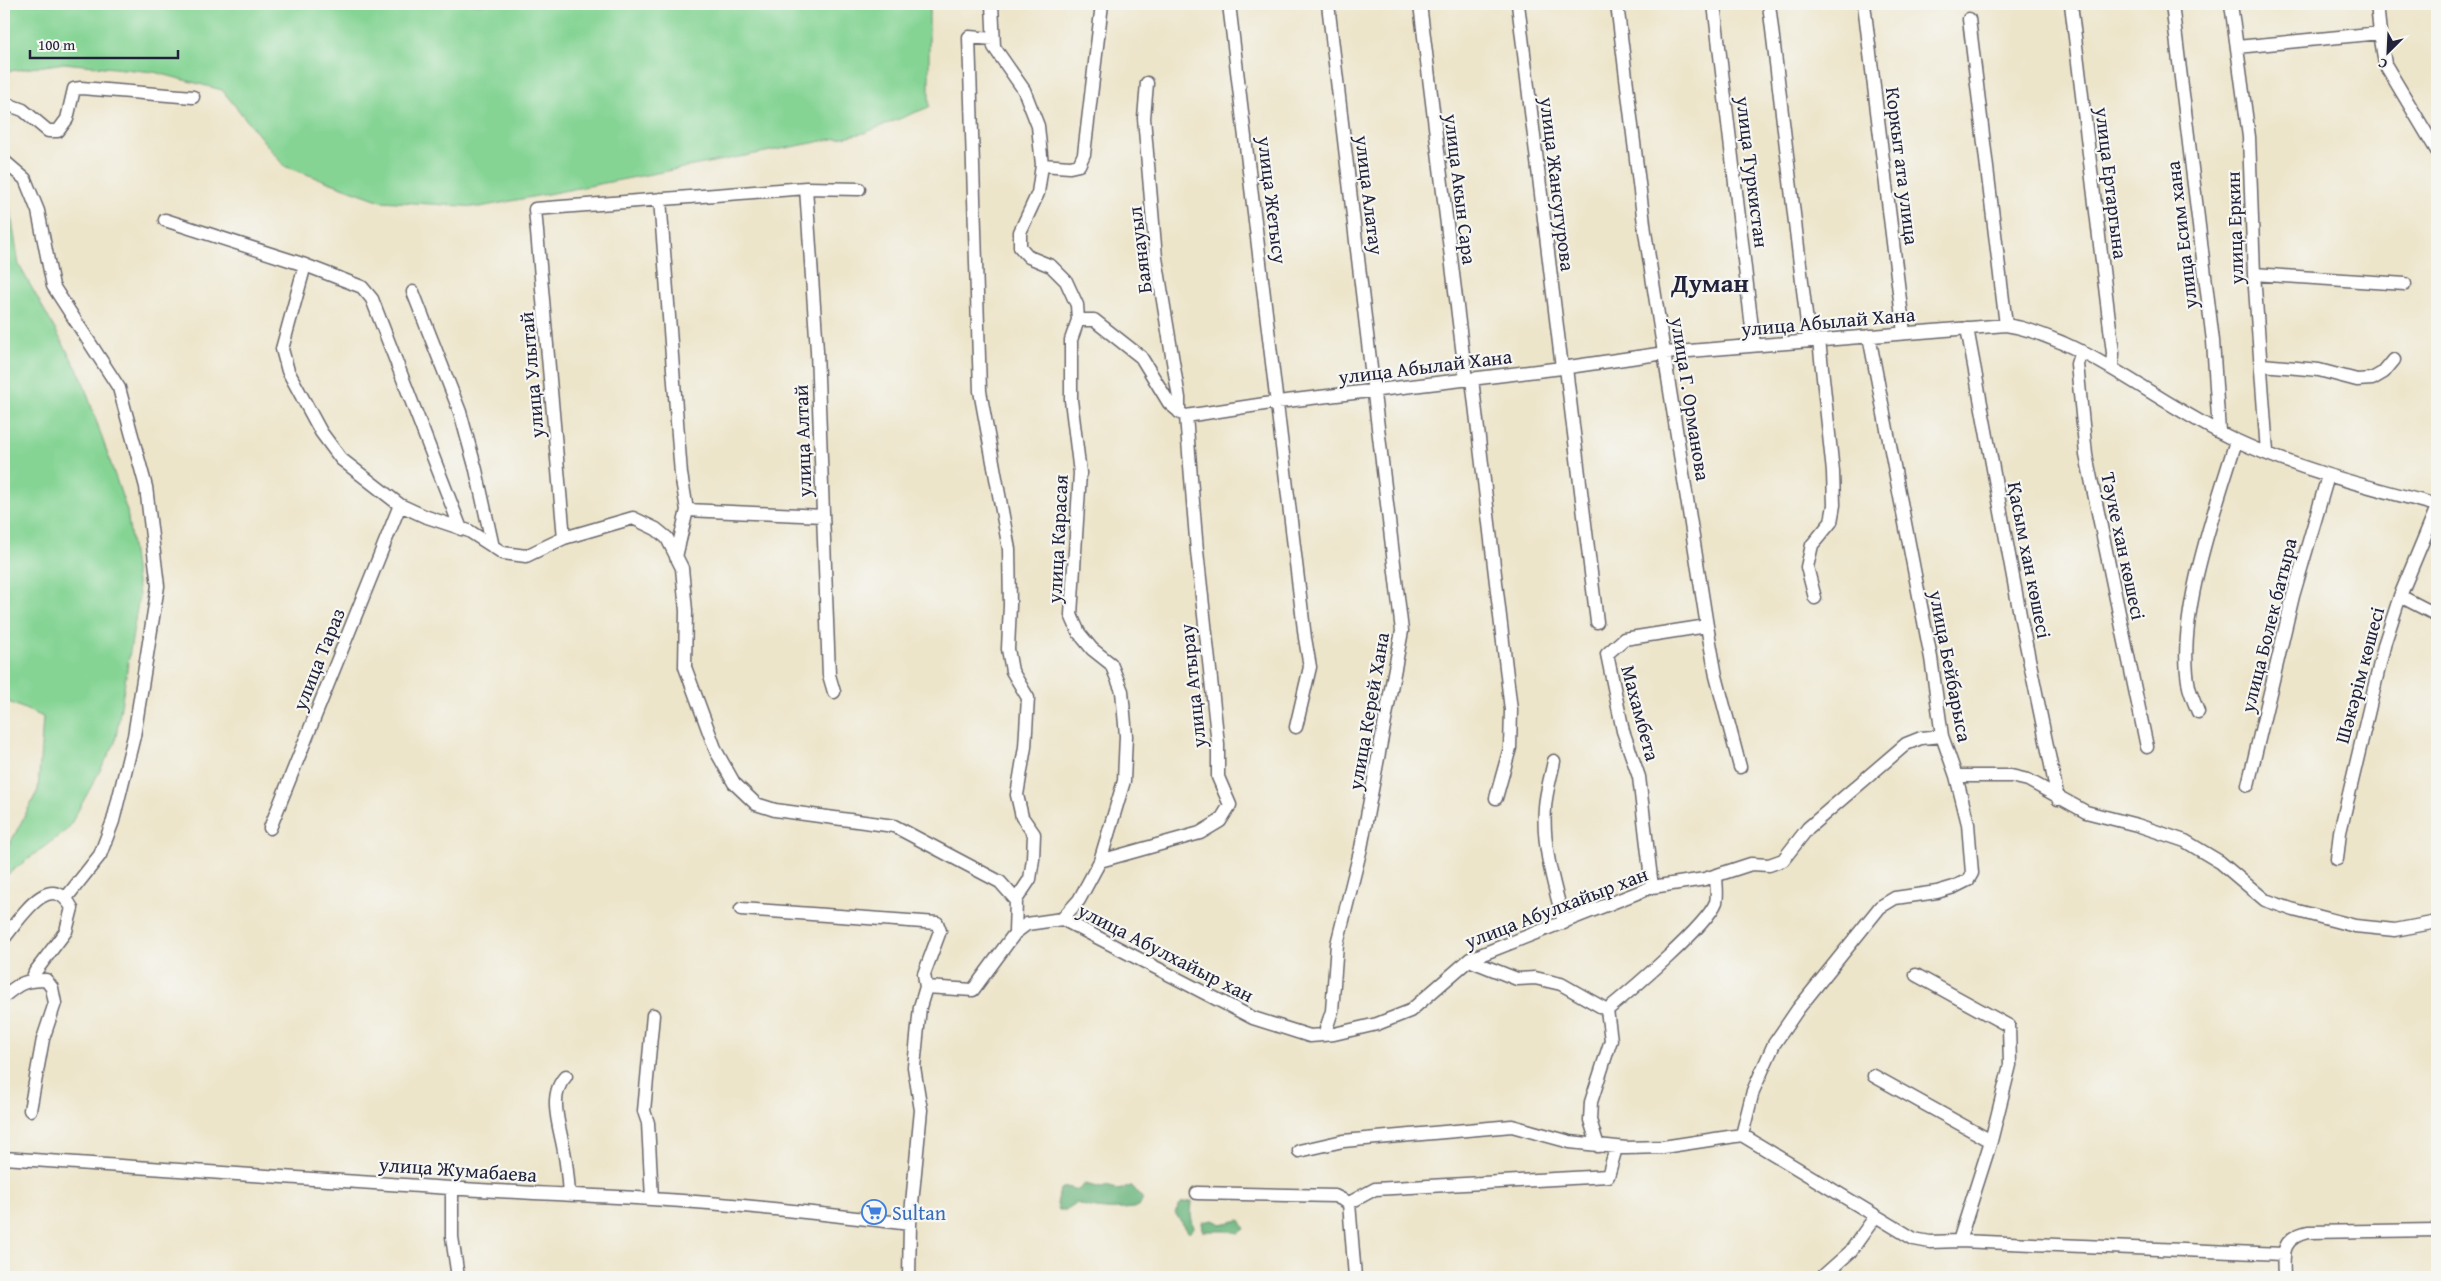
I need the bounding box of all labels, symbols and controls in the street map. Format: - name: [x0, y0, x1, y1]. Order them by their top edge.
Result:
- scale bar: [30, 28, 178, 60]
- north arrow: [2364, 28, 2414, 78]
- text: 100 m: [38, 34, 76, 55]
- text: С: [2375, 53, 2390, 75]
- street label: Коркыт ата улица: [1879, 85, 1927, 247]
- street label: улица Жансугурова: [1533, 94, 1583, 273]
- street label: улица Туркистан: [1729, 94, 1777, 250]
- street label: улица Ертаргына: [2088, 104, 2136, 261]
- street label: улица Акын Сара: [1437, 111, 1485, 267]
- street label: улица Алатау: [1348, 132, 1392, 257]
- street label: улица Жетысу: [1251, 134, 1295, 265]
- street label: улица Есим хана: [2157, 159, 2205, 312]
- street label: улица Еркин: [2218, 171, 2251, 286]
- street label: Баянауыл: [1119, 205, 1159, 295]
- district label: Думан: [1670, 265, 1749, 301]
- street label: улица Абылай Хана: [1739, 299, 1917, 343]
- street label: улица Улытай: [511, 311, 551, 440]
- street label: улица Г. Орманова: [1664, 314, 1718, 483]
- street label: улица Абылай Хана: [1336, 341, 1514, 391]
- street label: улица Алтай: [786, 384, 818, 499]
- street label: Тәуке хан көшесі: [2094, 469, 2154, 623]
- street label: улица Карасая: [1039, 474, 1075, 605]
- street label: Қасым хан көшесі: [2001, 479, 2059, 641]
- street label: улица Болек батыра: [2232, 534, 2304, 716]
- street label: улица Бейбарыса: [1922, 587, 1980, 745]
- street label: улица Тараз: [284, 603, 352, 715]
- street label: Шәкәрім көшесі: [2327, 603, 2391, 747]
- street label: улица Атырау: [1171, 622, 1213, 751]
- street label: улица Керей Хана: [1340, 629, 1396, 793]
- street label: Махамбета: [1614, 662, 1668, 765]
- street label: улица Абулхайыр хан: [1459, 859, 1652, 956]
- street label: улица Абулхайыр хан: [1072, 895, 1259, 1009]
- street label: улица Жумабаева: [377, 1149, 539, 1189]
- place label: Sultan: [892, 1198, 946, 1227]
- supermarket icon: Sultan: [861, 1199, 887, 1225]

